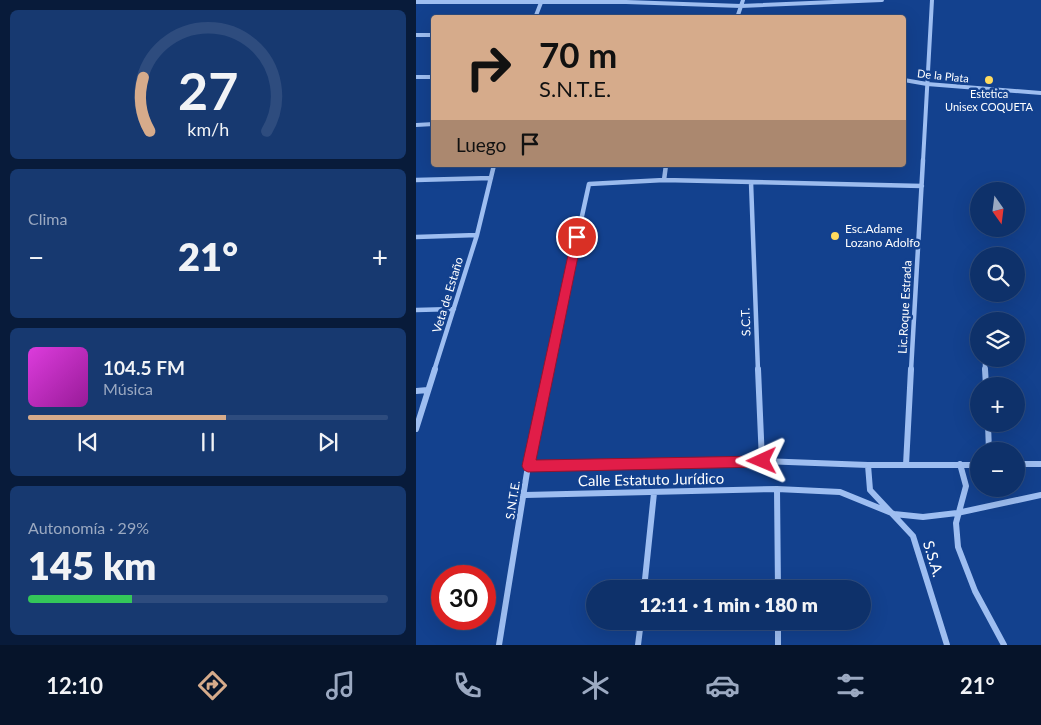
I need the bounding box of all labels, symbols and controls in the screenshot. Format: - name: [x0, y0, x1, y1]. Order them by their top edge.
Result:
- text: 70 m: [539, 33, 617, 75]
- icon: right: [456, 35, 521, 100]
- text: 27: [178, 59, 238, 121]
- street label: De la Plata: [917, 66, 969, 85]
- marker: Estetica Unisex COQUETA: [983, 74, 995, 86]
- text: S.N.T.E.: [539, 75, 611, 102]
- place label: Estetica Unisex COQUETA: [945, 87, 1034, 113]
- text: km/h: [187, 118, 229, 140]
- icon: arrive: [516, 130, 544, 158]
- text: Luego: [456, 133, 506, 156]
- north arrow: [970, 182, 1025, 238]
- map controls: [970, 182, 1025, 497]
- text: Clima: [28, 209, 67, 228]
- pin: [556, 216, 598, 258]
- place label: Esc.Adame Lozano Adolfo: [845, 221, 920, 250]
- icon: arrive: [563, 223, 591, 251]
- marker: Esc.Adame Lozano Adolfo: [829, 230, 841, 242]
- text: 21°: [178, 233, 238, 279]
- text: −: [28, 240, 44, 274]
- text: +: [372, 240, 388, 274]
- button: search: [970, 247, 1025, 302]
- street label: Veta de Estaño: [429, 255, 466, 335]
- street label: Lic.Roque Estrada: [895, 260, 914, 354]
- street label: S.C.T.: [738, 308, 753, 336]
- button: layers: [970, 312, 1025, 367]
- text: 104.5 FM: [103, 356, 185, 379]
- button: +: [970, 377, 1025, 432]
- text: Música: [103, 379, 153, 398]
- icon: previous: [74, 428, 102, 456]
- icon: pause: [194, 428, 222, 456]
- icon: next: [314, 428, 342, 456]
- position arrow: [735, 434, 787, 486]
- button: −: [970, 442, 1025, 497]
- street label: Calle Estatuto Jurídico: [578, 469, 724, 489]
- street label: S.N.T.E.: [502, 479, 523, 521]
- text: Autonomía · 29%: [28, 518, 149, 537]
- street label: S.S.A.: [920, 538, 948, 579]
- text: 145 km: [28, 542, 156, 588]
- speed limit sign: 30: [431, 565, 496, 630]
- text: 12:11 · 1 min · 180 m: [639, 593, 818, 616]
- icon: directions: [195, 668, 230, 703]
- icon: music: [323, 668, 358, 703]
- icon: phone: [450, 668, 485, 703]
- icon: climate: [578, 668, 613, 703]
- icon: car: [705, 668, 740, 703]
- icon: filters: [833, 668, 868, 703]
- text: 12:10: [46, 672, 103, 699]
- text: 21°: [960, 672, 995, 699]

